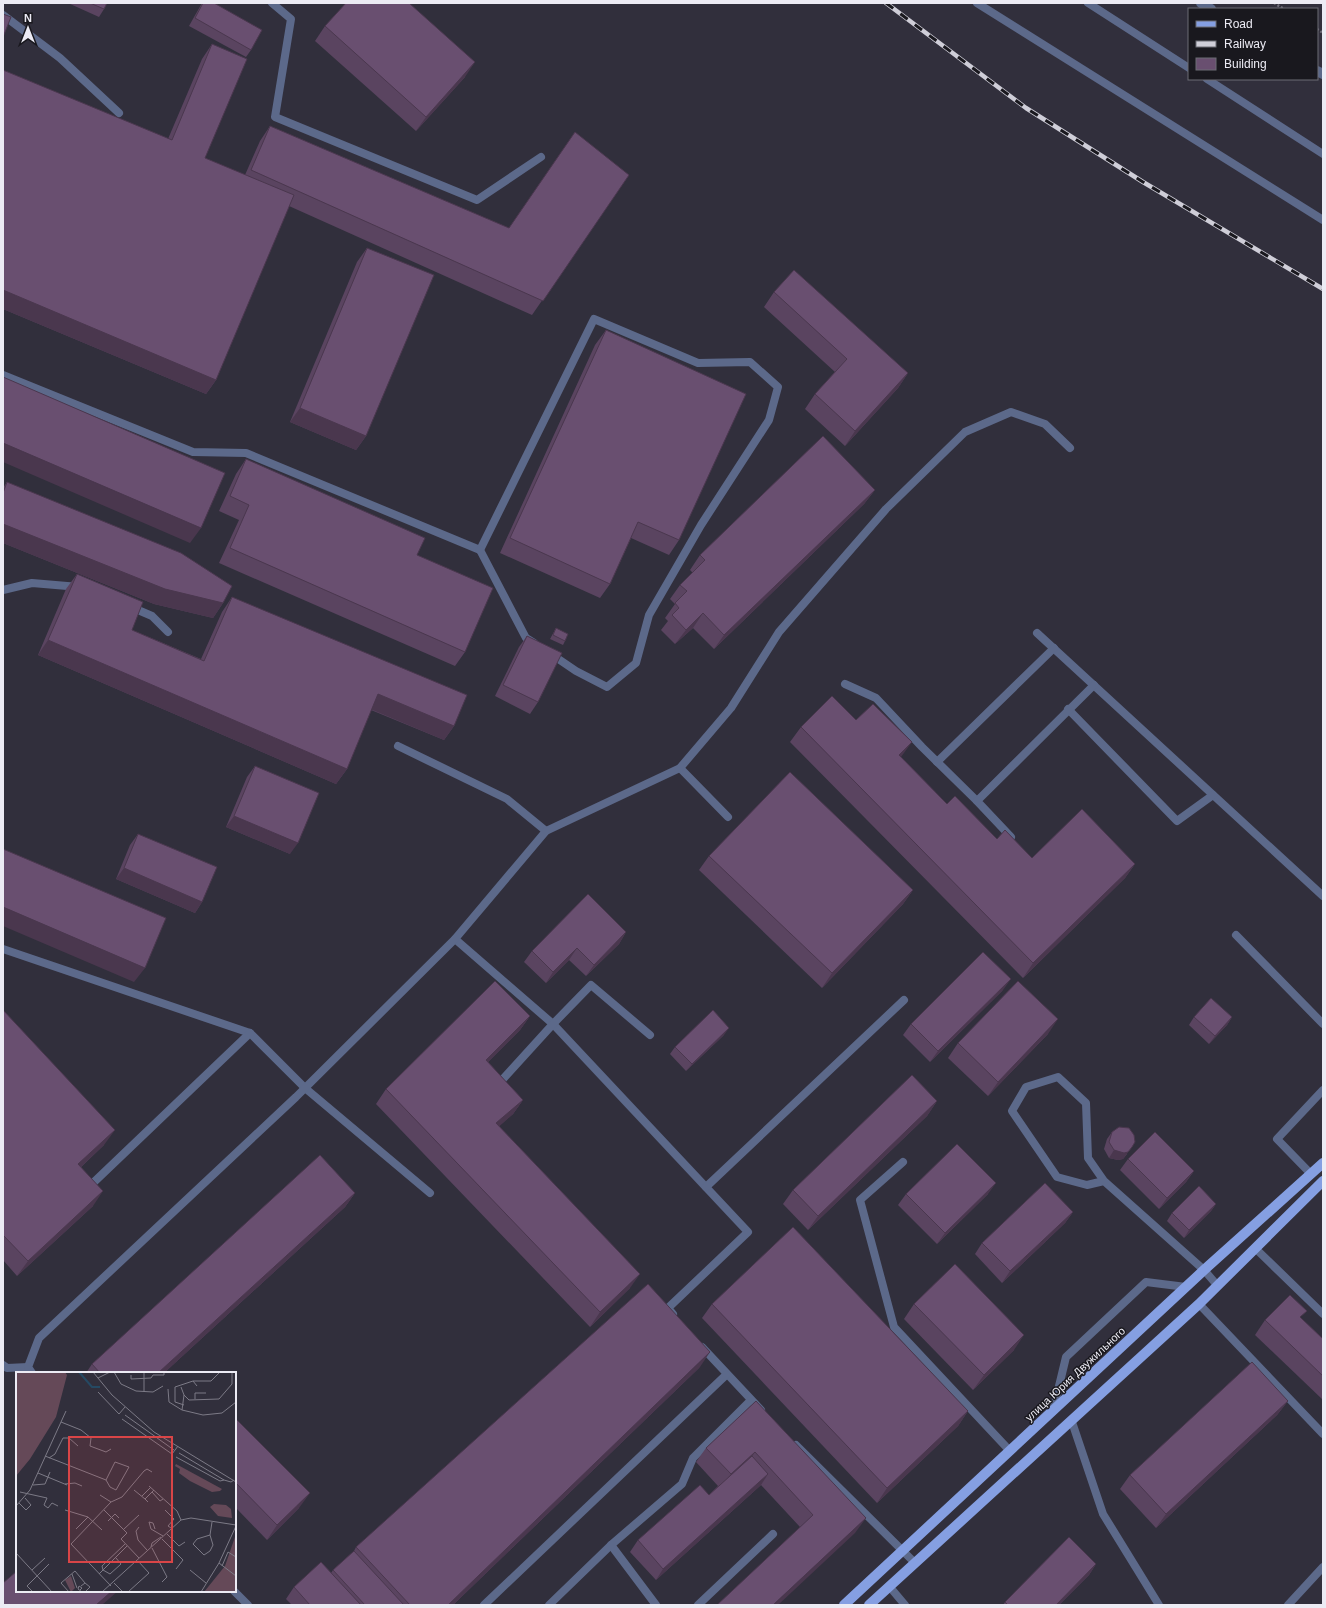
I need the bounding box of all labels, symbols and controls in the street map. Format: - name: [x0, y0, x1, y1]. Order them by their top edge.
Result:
- north arrow: [8, 8, 48, 48]
- legend: [1188, 8, 1318, 80]
- text: N: [24, 12, 32, 24]
- text: Road: [1224, 17, 1253, 31]
- text: Railway: [1224, 37, 1266, 51]
- text: Building: [1224, 57, 1267, 71]
- street label: улица Юрия Двужильного: [1023, 1325, 1127, 1423]
- inset map: [16, 1372, 236, 1592]

